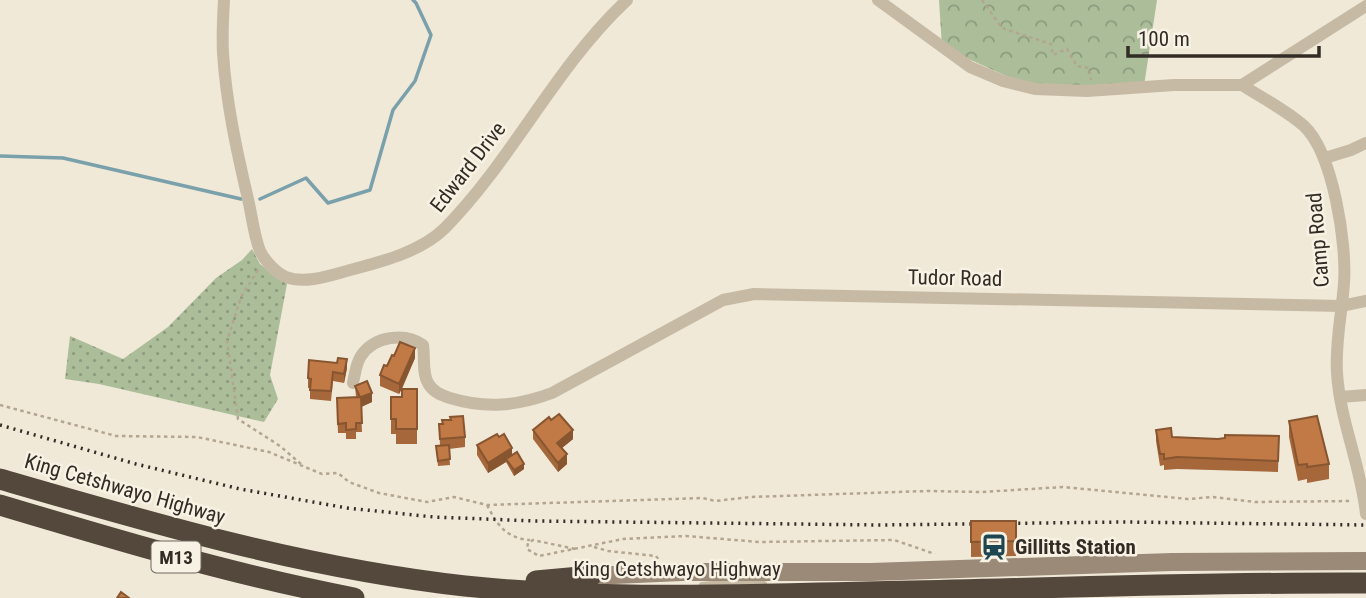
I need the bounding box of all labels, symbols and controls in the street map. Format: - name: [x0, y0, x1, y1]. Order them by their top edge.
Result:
- scale bar: [1128, 14, 1319, 58]
- text: 100 m: [1138, 27, 1190, 51]
- street label: Edward Drive: [425, 117, 511, 217]
- street label: Camp Road: [1302, 192, 1334, 288]
- street label: Tudor Road: [908, 265, 1002, 291]
- street label: King Cetshwayo Highway: [22, 449, 228, 529]
- station icon: Gillitts Station: [979, 532, 1009, 562]
- place label: Gillitts Station: [1015, 535, 1136, 559]
- road number: M13: [152, 542, 200, 572]
- street label: King Cetshwayo Highway: [573, 557, 781, 581]

